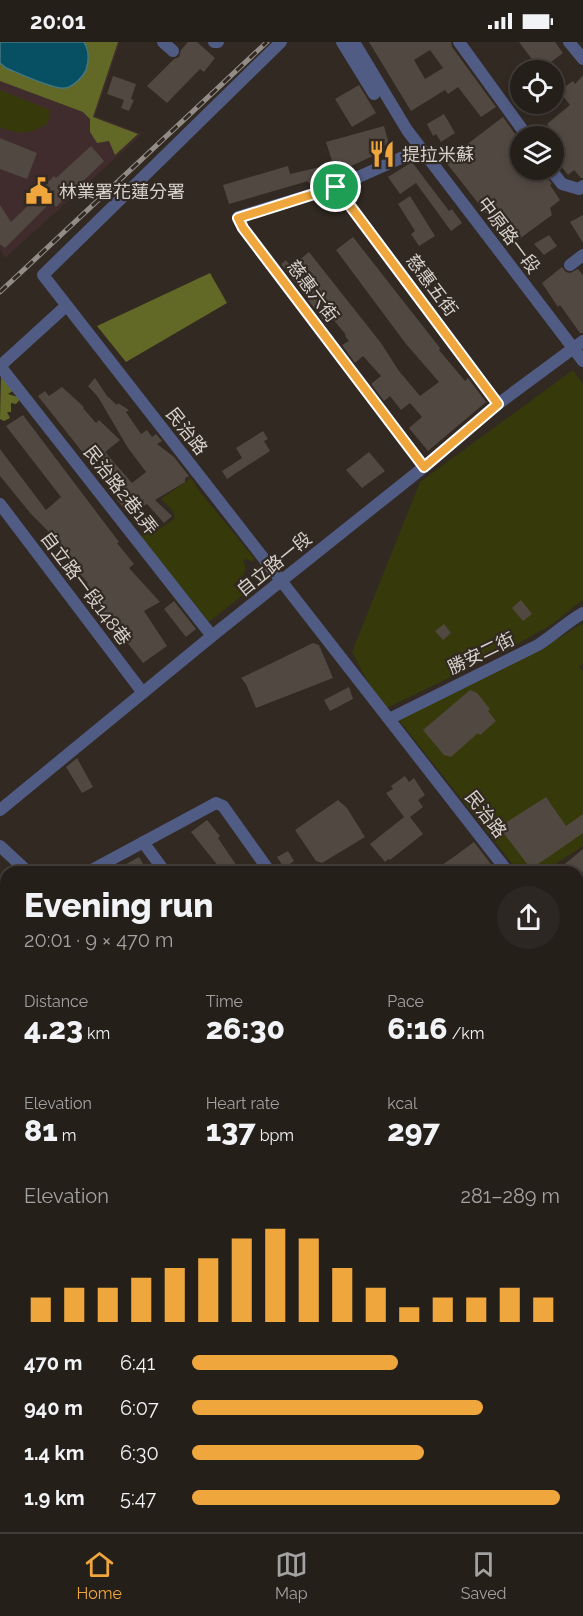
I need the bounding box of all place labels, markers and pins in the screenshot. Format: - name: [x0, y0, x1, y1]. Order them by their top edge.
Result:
- restaurant icon: 提拉米蘇: [367, 139, 397, 169]
- place label: 提拉米蘇: [402, 144, 474, 165]
- pin: [310, 161, 361, 212]
- public building icon: 林業署花蓮分署: [24, 176, 54, 206]
- place label: 林業署花蓮分署: [59, 181, 185, 202]

